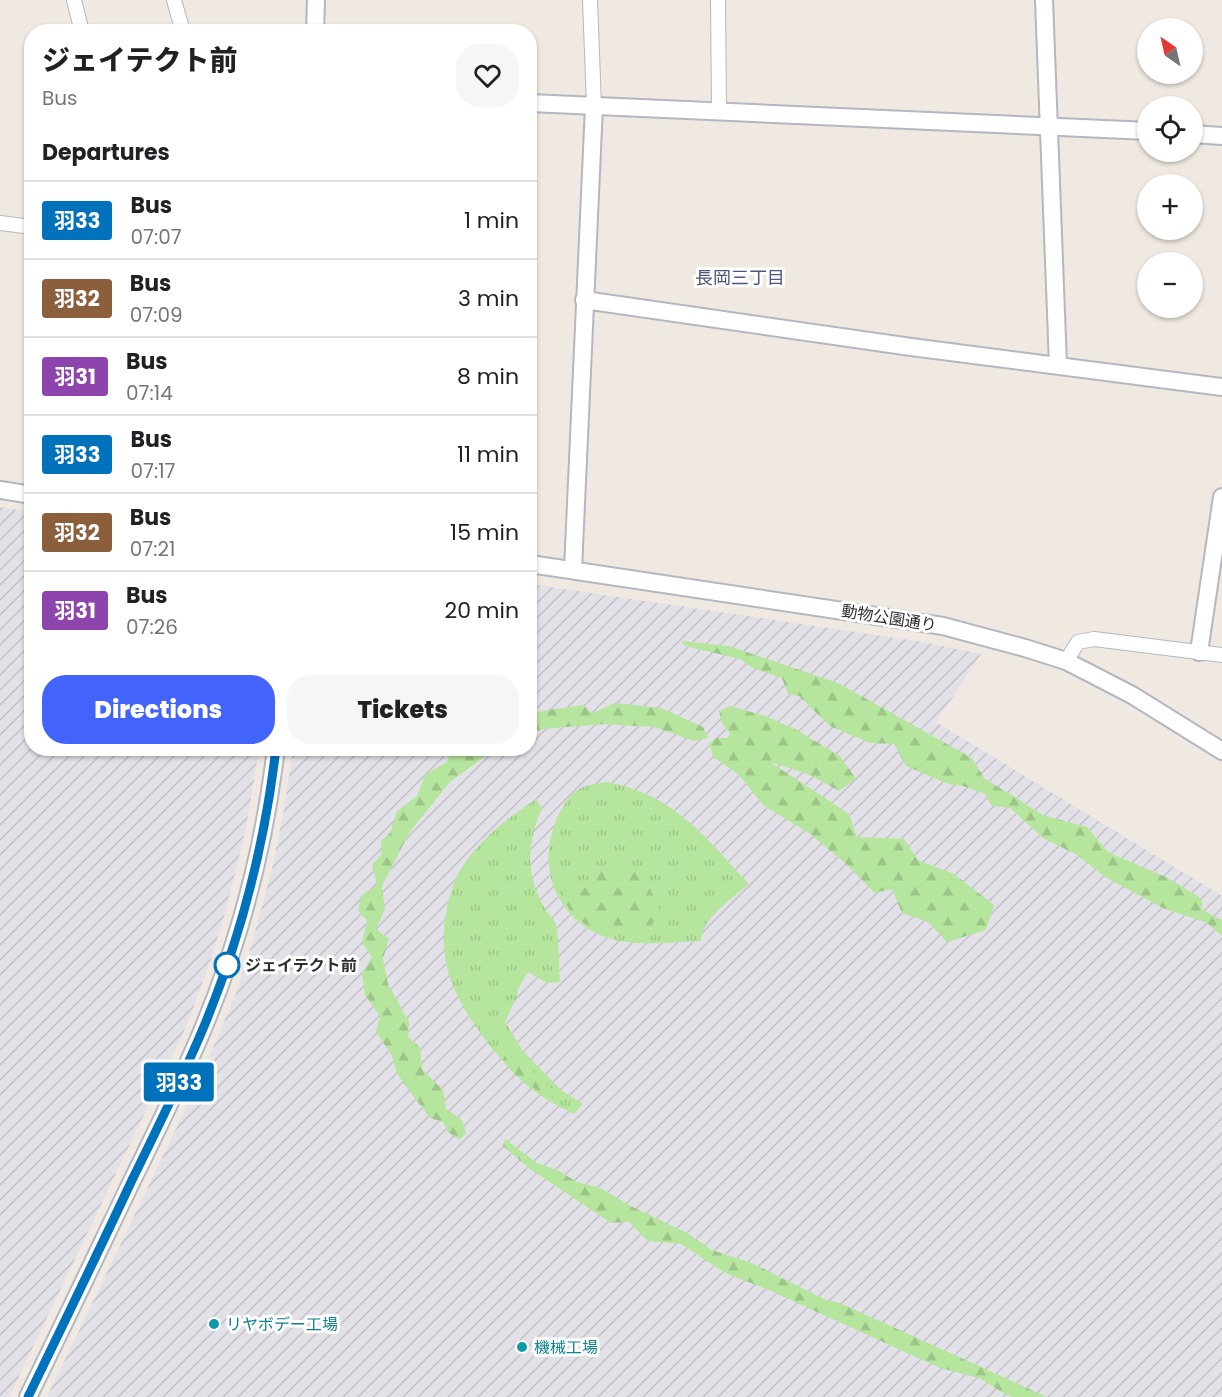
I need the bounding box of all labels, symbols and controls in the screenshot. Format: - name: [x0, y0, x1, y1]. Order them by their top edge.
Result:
- north arrow: [1137, 18, 1203, 84]
- map controls: [1137, 18, 1203, 318]
- text: ジェイテクト前: [42, 41, 237, 80]
- button: heart: [456, 44, 519, 107]
- text: Bus: [42, 84, 78, 112]
- button: locate: [1137, 96, 1203, 162]
- text: Departures: [42, 137, 170, 168]
- button: +: [1137, 174, 1203, 240]
- text: Bus: [130, 190, 172, 221]
- text: 1 min: [464, 205, 519, 236]
- text: 羽33: [54, 206, 100, 235]
- text: 07:07: [130, 223, 182, 251]
- button: −: [1137, 252, 1203, 318]
- district label: 長岡三丁目: [695, 265, 785, 290]
- text: Bus: [130, 268, 171, 299]
- text: 3 min: [458, 283, 519, 314]
- text: 羽32: [54, 284, 100, 313]
- text: 07:09: [130, 301, 183, 329]
- text: Bus: [126, 346, 168, 377]
- text: 8 min: [457, 361, 519, 392]
- text: 羽31: [54, 362, 96, 391]
- text: 07:14: [126, 379, 173, 407]
- text: Bus: [130, 424, 172, 455]
- text: 11 min: [457, 439, 519, 470]
- text: 羽33: [54, 440, 100, 469]
- text: 07:17: [130, 457, 175, 485]
- text: Bus: [130, 502, 171, 533]
- text: 15 min: [450, 517, 519, 548]
- text: 羽32: [54, 518, 100, 547]
- text: 07:21: [130, 535, 175, 563]
- text: Bus: [126, 580, 168, 611]
- text: 20 min: [445, 595, 519, 626]
- text: 羽31: [54, 596, 96, 625]
- street label: 動物公園通り: [840, 599, 938, 637]
- text: 07:26: [126, 613, 178, 641]
- button: Directions: [42, 675, 275, 744]
- button: Tickets: [287, 675, 519, 744]
- marker: ジェイテクト前: [214, 952, 240, 978]
- place label: ジェイテクト前: [245, 954, 357, 977]
- line badge: 羽33: [144, 1062, 213, 1102]
- text: 羽33: [156, 1068, 202, 1097]
- place label: リヤボデー工場: [226, 1313, 338, 1336]
- marker: リヤボデー工場: [207, 1317, 221, 1331]
- place label: 機械工場: [534, 1336, 598, 1359]
- marker: 機械工場: [515, 1340, 529, 1354]

